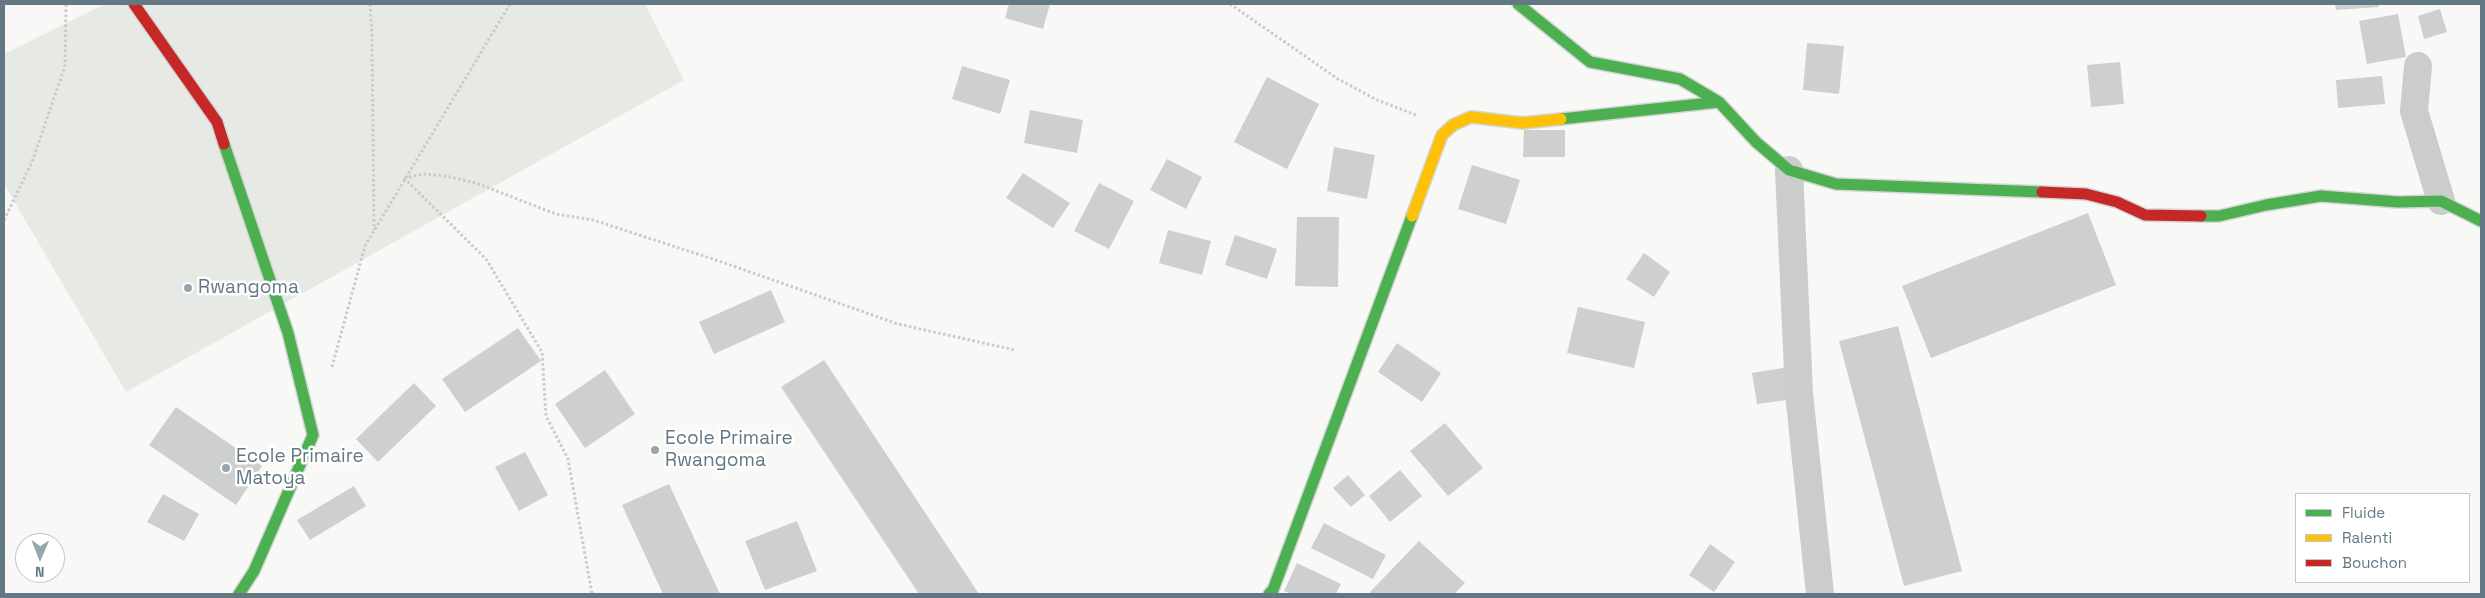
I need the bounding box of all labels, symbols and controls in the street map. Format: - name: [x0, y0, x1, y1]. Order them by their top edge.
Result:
- place label: Rwangoma: [198, 277, 299, 299]
- marker: Rwangoma: [182, 282, 194, 294]
- place label: Ecole Primaire Rwangoma: [665, 428, 793, 472]
- marker: Ecole Primaire Rwangoma: [649, 444, 661, 456]
- place label: Ecole Primaire Matoya: [236, 446, 364, 490]
- marker: Ecole Primaire Matoya: [220, 462, 232, 474]
- legend: [2295, 493, 2470, 583]
- text: Fluide: [2342, 503, 2385, 522]
- text: Ralenti: [2342, 528, 2392, 547]
- north arrow: [15, 533, 65, 583]
- text: Bouchon: [2342, 553, 2407, 572]
- text: N: [35, 563, 45, 581]

